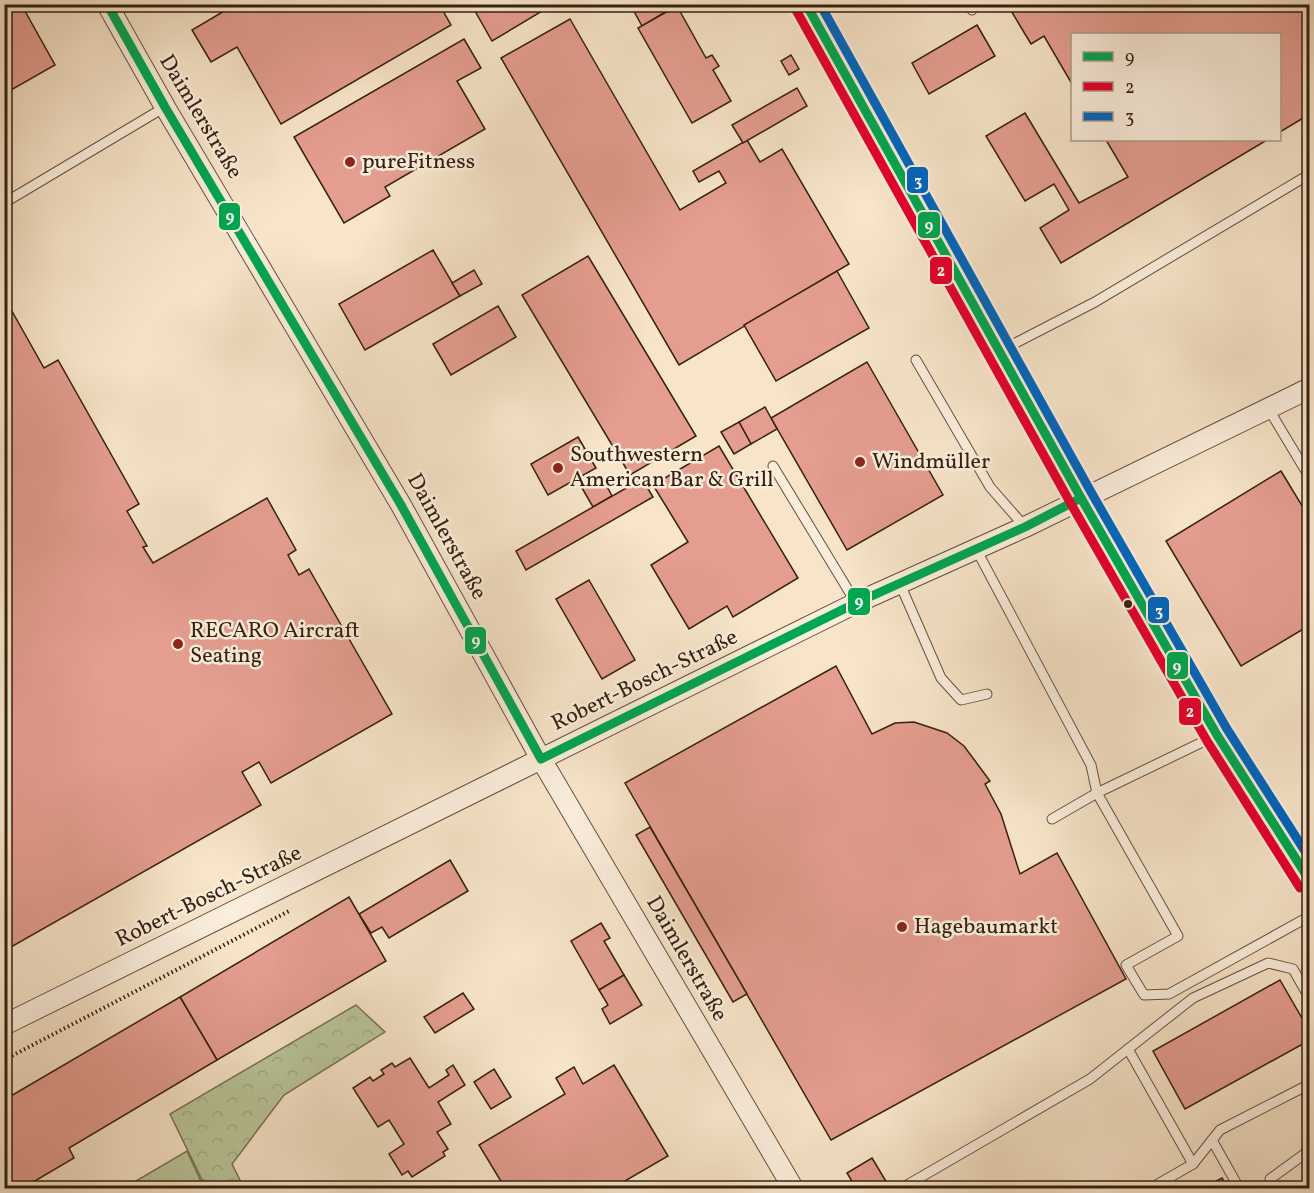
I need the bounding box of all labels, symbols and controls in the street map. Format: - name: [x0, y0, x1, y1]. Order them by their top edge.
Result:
- legend: [1071, 33, 1281, 141]
- text: 9: [1125, 46, 1134, 71]
- street label: Daimlerstraße: [151, 49, 249, 185]
- text: 2: [1125, 76, 1135, 101]
- text: 3: [1125, 106, 1134, 131]
- place label: pureFitness: [362, 147, 475, 178]
- marker: pureFitness: [343, 155, 357, 169]
- line badge: 3: [906, 166, 929, 194]
- text: 3: [914, 171, 922, 193]
- line badge: 9: [218, 202, 241, 231]
- text: 9: [226, 207, 235, 229]
- line badge: 9: [917, 211, 941, 239]
- text: 9: [925, 216, 934, 238]
- line badge: 2: [929, 256, 953, 285]
- text: 2: [937, 261, 945, 283]
- place label: Southwestern American Bar & Grill: [570, 440, 774, 496]
- place label: Windmüller: [872, 447, 990, 478]
- marker: Windmüller: [853, 455, 867, 469]
- marker: Southwestern American Bar & Grill: [551, 461, 565, 475]
- street label: Daimlerstraße: [398, 468, 494, 606]
- line badge: 9: [847, 587, 871, 616]
- text: 9: [855, 592, 864, 614]
- line badge: 3: [1147, 596, 1170, 624]
- unlabelled marker: [1122, 598, 1134, 610]
- text: 3: [1155, 601, 1163, 623]
- place label: RECARO Aircraft Seating: [190, 616, 360, 672]
- street label: Robert-Bosch-Straße: [547, 622, 743, 740]
- line badge: 9: [464, 626, 487, 655]
- text: 9: [472, 631, 481, 653]
- marker: RECARO Aircraft Seating: [171, 637, 185, 651]
- line badge: 9: [1166, 651, 1189, 680]
- text: 9: [1173, 657, 1182, 679]
- line badge: 2: [1178, 697, 1202, 726]
- text: 2: [1186, 702, 1194, 724]
- street label: Robert-Bosch-Straße: [111, 838, 307, 956]
- street label: Daimlerstraße: [638, 891, 734, 1027]
- place label: Hagebaumarkt: [914, 912, 1058, 943]
- marker: Hagebaumarkt: [895, 920, 909, 934]

